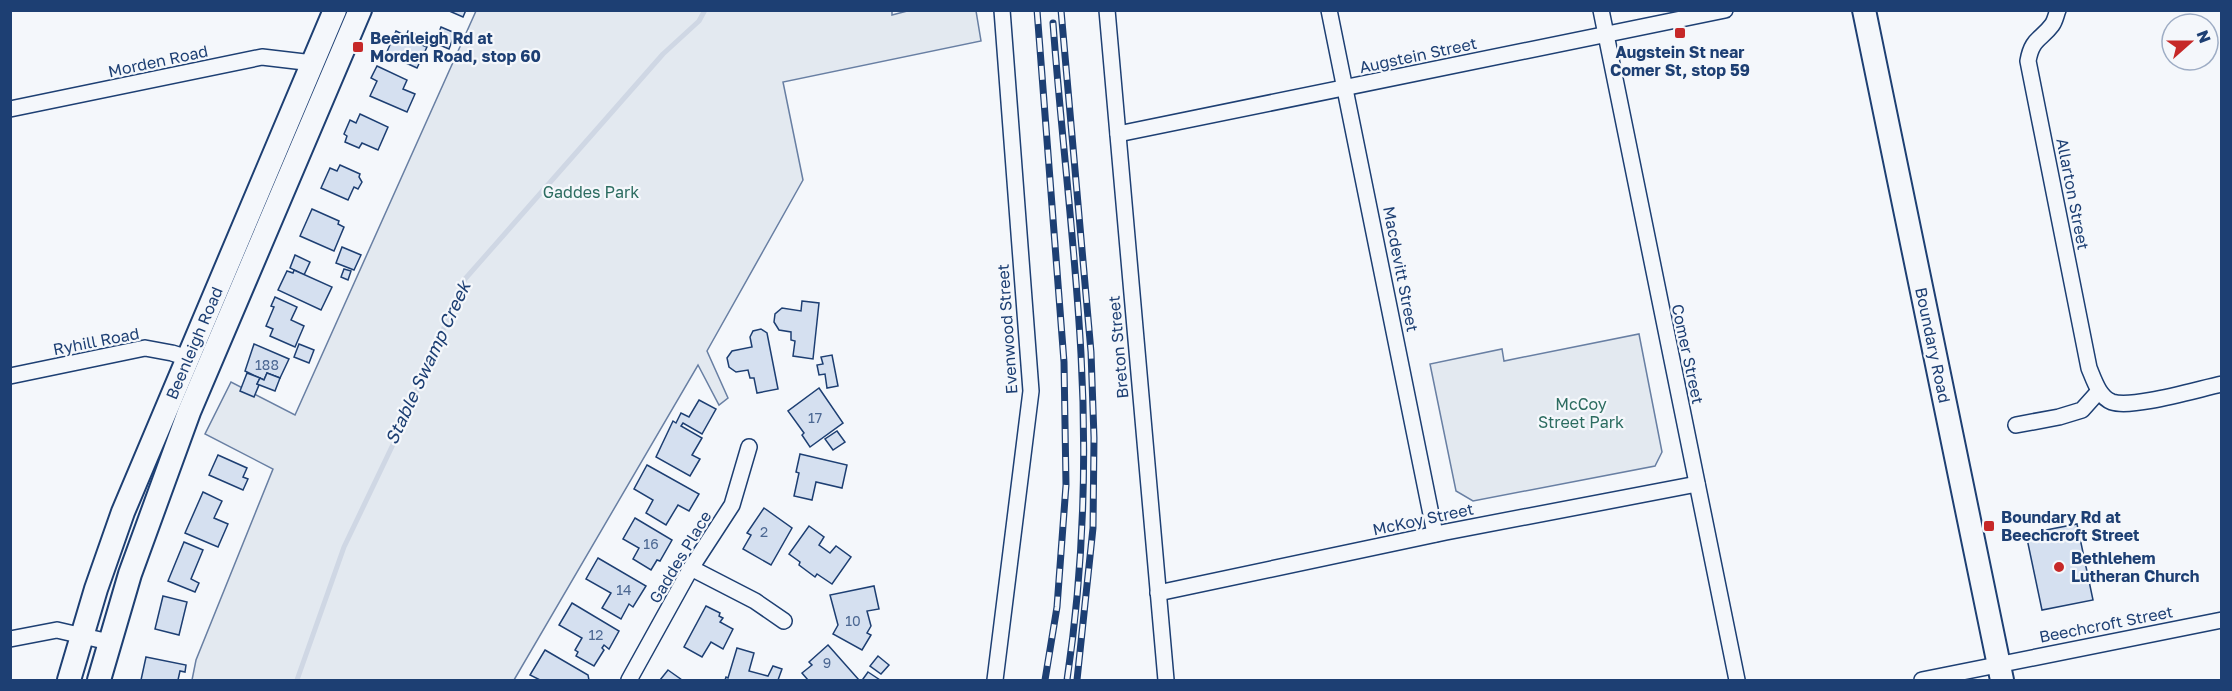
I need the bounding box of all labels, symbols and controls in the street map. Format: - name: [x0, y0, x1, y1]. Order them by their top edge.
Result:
- north arrow: [2160, 12, 2220, 72]
- marker: Augstein St near Comer St, stop 59: [1673, 26, 1687, 40]
- text: N: [2192, 27, 2216, 46]
- place label: Beenleigh Rd at Morden Road, stop 60: [370, 28, 541, 66]
- street label: Augstein Street: [1357, 33, 1479, 77]
- marker: Beenleigh Rd at Morden Road, stop 60: [351, 40, 365, 54]
- street label: Morden Road: [106, 41, 210, 81]
- place label: Augstein St near Comer St, stop 59: [1610, 42, 1750, 80]
- street label: Allarton Street: [2052, 136, 2094, 252]
- park label: Gaddes Park: [543, 182, 639, 202]
- street label: Macdevitt Street: [1379, 204, 1423, 334]
- street label: Evenwood Street: [992, 263, 1022, 395]
- water label: Stable Swamp Creek: [380, 276, 475, 448]
- street label: Beenleigh Road: [161, 284, 227, 402]
- street label: Boundary Road: [1911, 285, 1955, 405]
- street label: Breton Street: [1104, 295, 1132, 399]
- street label: Comer Street: [1668, 302, 1708, 406]
- street label: Ryhill Road: [51, 323, 141, 359]
- house number: 188: [255, 356, 279, 373]
- park label: McCoy Street Park: [1538, 394, 1624, 432]
- house number: 17: [808, 409, 822, 426]
- street label: McKoy Street: [1371, 499, 1475, 539]
- street label: Gaddes Place: [645, 507, 715, 607]
- place label: Boundary Rd at Beechcroft Street: [2001, 507, 2139, 545]
- marker: Boundary Rd at Beechcroft Street: [1982, 519, 1996, 533]
- house number: 2: [760, 523, 768, 540]
- house number: 16: [643, 535, 659, 552]
- place label: Bethlehem Lutheran Church: [2071, 548, 2199, 586]
- marker: Bethlehem Lutheran Church: [2052, 560, 2066, 574]
- house number: 14: [616, 581, 632, 598]
- street label: Beechcroft Street: [2037, 601, 2175, 647]
- house number: 10: [845, 612, 861, 629]
- house number: 12: [589, 626, 603, 643]
- house number: 9: [823, 654, 831, 671]

